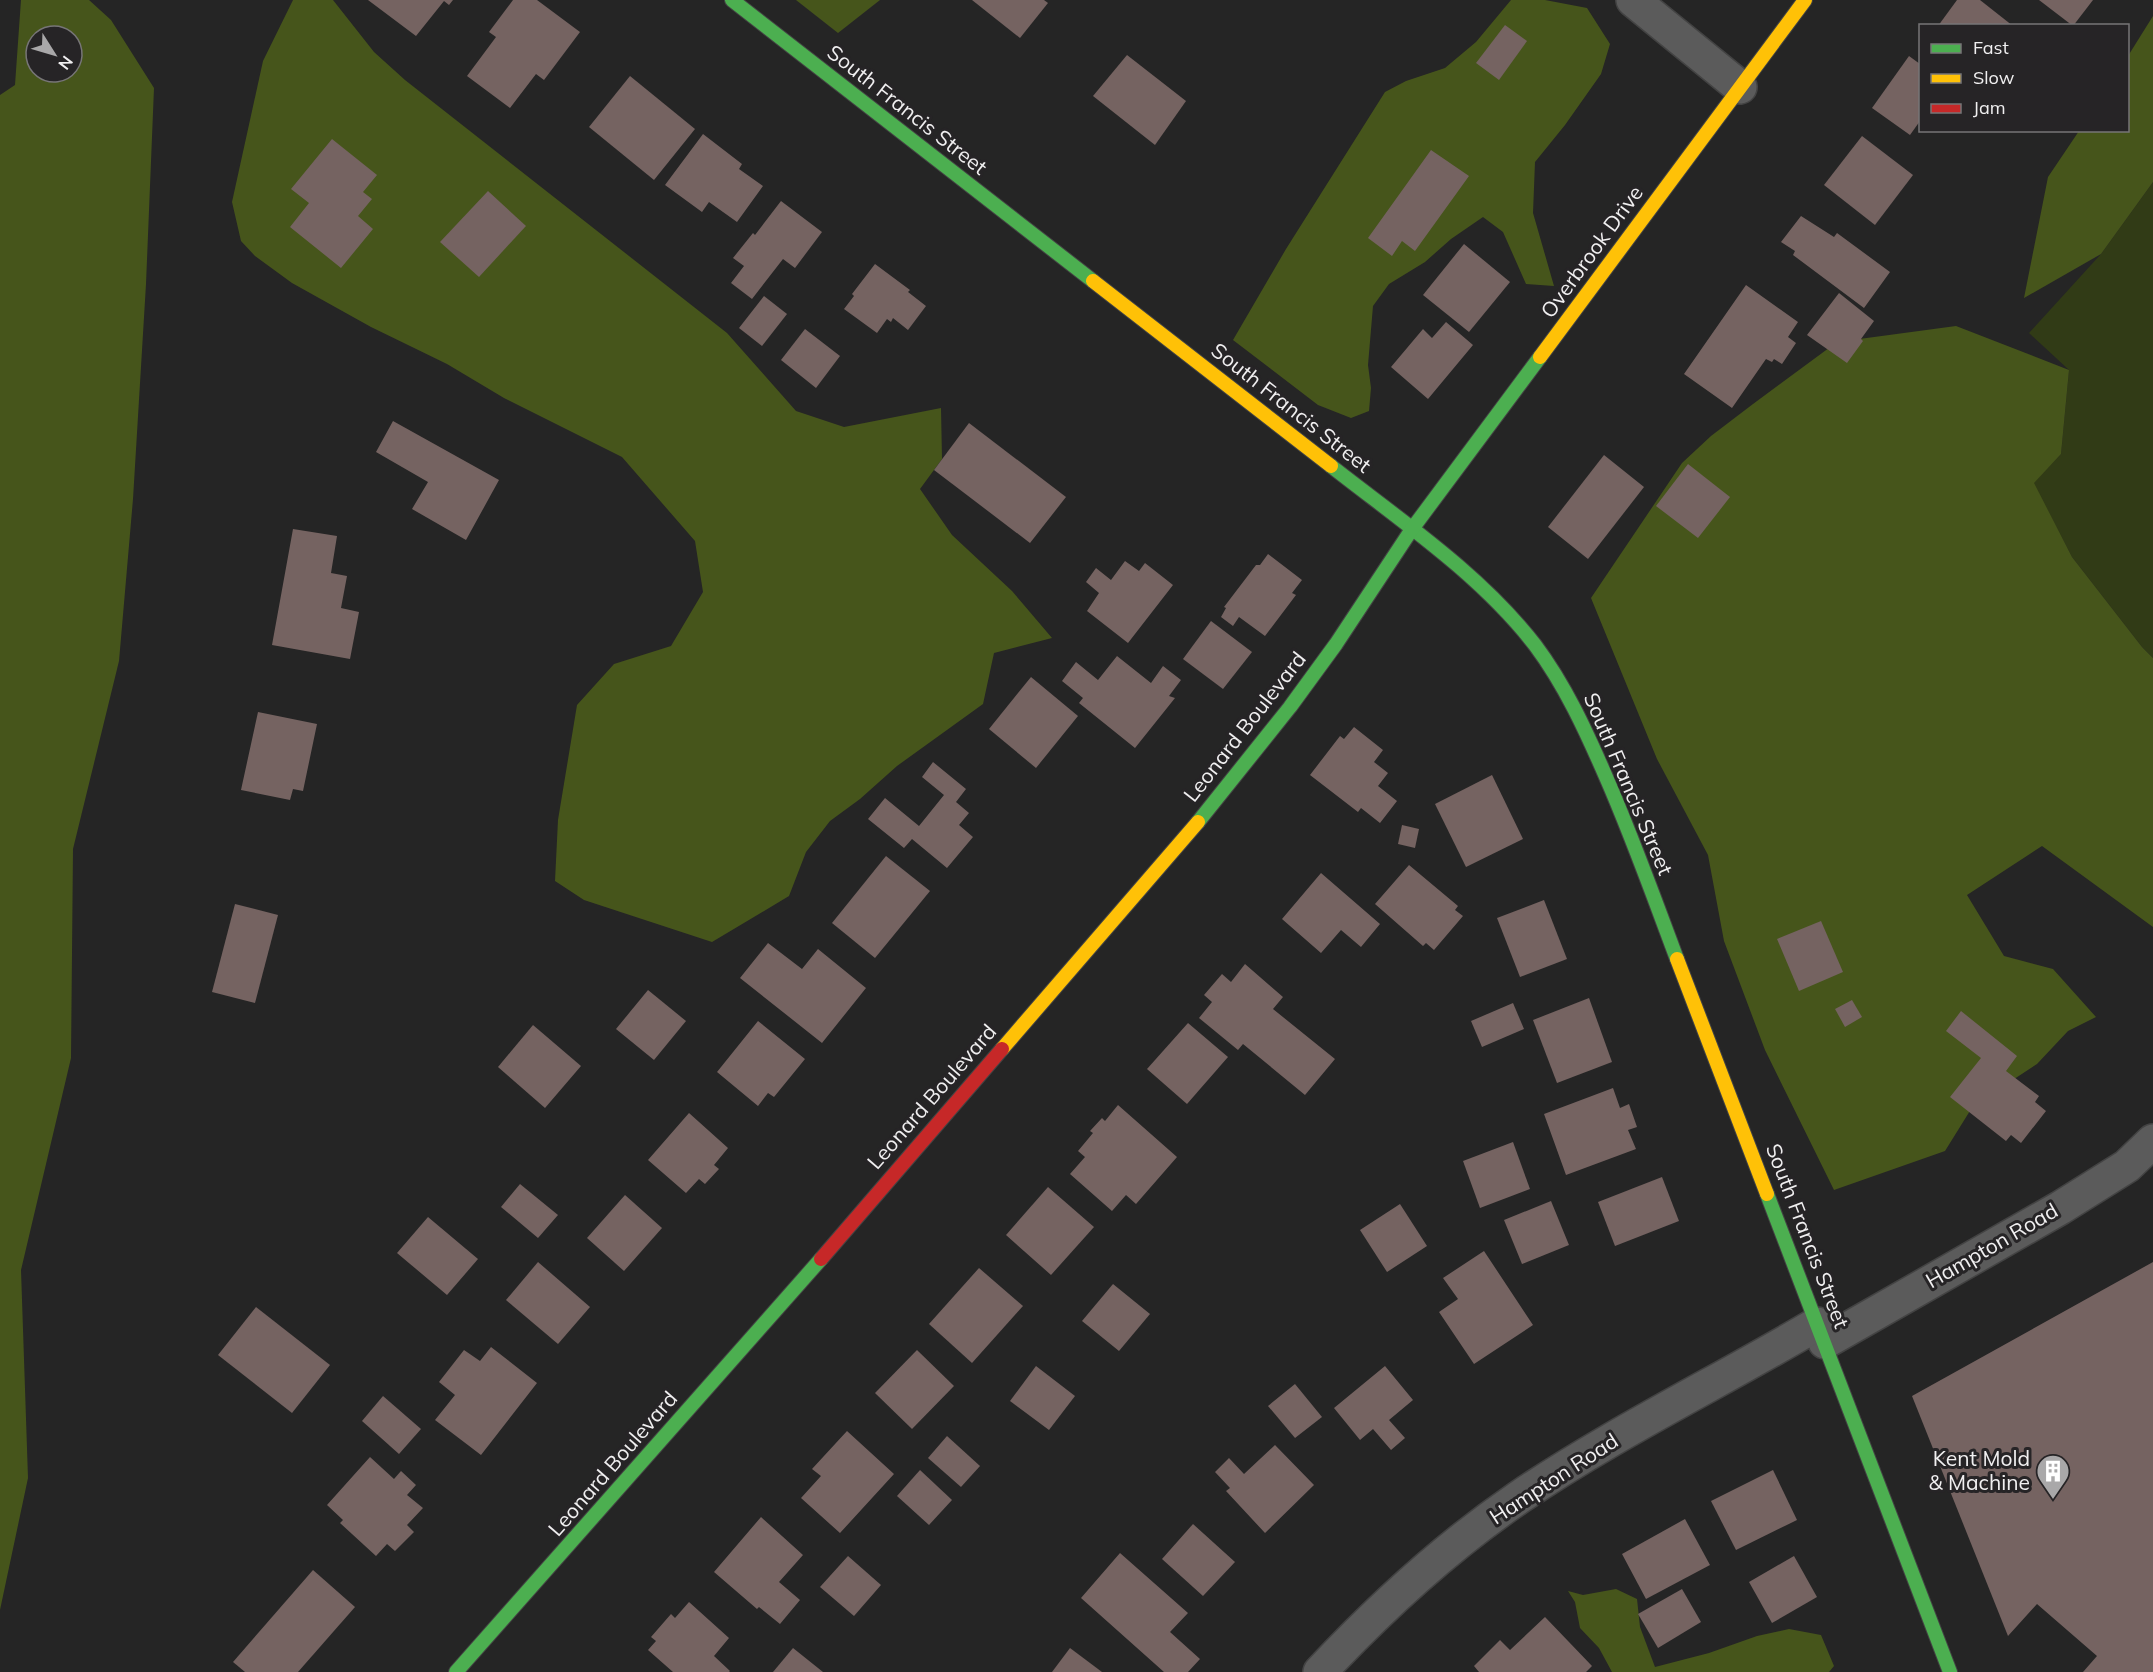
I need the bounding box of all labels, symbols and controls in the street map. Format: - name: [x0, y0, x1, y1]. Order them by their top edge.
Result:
- north arrow: [24, 24, 84, 84]
- legend: [1919, 24, 2129, 132]
- text: Fast: [1973, 36, 2009, 59]
- street label: South Francis Street: [822, 39, 993, 180]
- text: N: [54, 52, 78, 74]
- text: Slow: [1973, 66, 2015, 89]
- text: Jam: [1973, 96, 2006, 119]
- street label: Overbrook Drive: [1534, 180, 1648, 323]
- street label: South Francis Street: [1206, 337, 1377, 478]
- street label: Leonard Boulevard: [1177, 646, 1311, 807]
- street label: South Francis Street: [1579, 688, 1679, 879]
- street label: Leonard Boulevard: [861, 1019, 1001, 1174]
- street label: South Francis Street: [1761, 1140, 1855, 1332]
- street label: Hampton Road: [1921, 1197, 2062, 1293]
- street label: Leonard Boulevard: [542, 1386, 682, 1541]
- street label: Hampton Road: [1484, 1427, 1623, 1529]
- place label: Kent Mold & Machine: [1928, 1445, 2030, 1495]
- building icon: Kent Mold & Machine: [2035, 1453, 2071, 1500]

